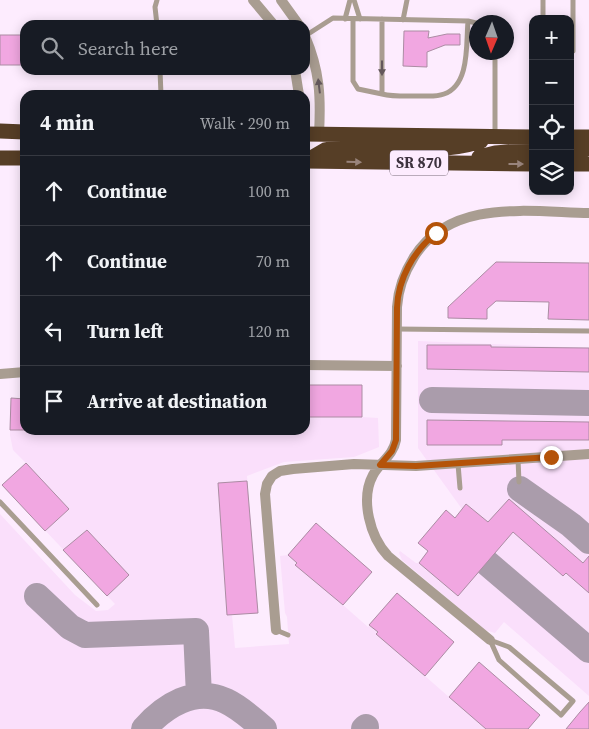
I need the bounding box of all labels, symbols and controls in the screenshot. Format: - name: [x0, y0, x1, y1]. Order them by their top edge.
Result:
- north arrow: [469, 15, 514, 60]
- map controls: [529, 15, 574, 195]
- button: +: [529, 15, 574, 60]
- search box: [20, 20, 310, 75]
- icon: search: [38, 34, 66, 62]
- text: Search here: [78, 35, 178, 61]
- one-way arrow: [378, 60, 386, 76]
- button: −: [529, 60, 574, 105]
- one-way arrow: [315, 77, 323, 93]
- button: locate: [529, 105, 574, 150]
- text: 4 min: [40, 108, 95, 137]
- text: Walk · 290 m: [200, 112, 290, 134]
- road number: SR 870: [390, 150, 448, 176]
- button: layers: [529, 150, 574, 195]
- one-way arrow: [346, 158, 362, 166]
- one-way arrow: [508, 160, 524, 168]
- icon: ahead: [40, 177, 68, 205]
- text: Continue: [87, 178, 167, 204]
- text: 100 m: [248, 180, 290, 202]
- route start: [425, 222, 448, 245]
- icon: ahead: [40, 247, 68, 275]
- text: Continue: [87, 248, 167, 274]
- text: 70 m: [256, 250, 290, 272]
- icon: left: [40, 317, 68, 345]
- text: Turn left: [87, 318, 163, 344]
- text: 120 m: [248, 320, 290, 342]
- icon: arrive: [40, 387, 68, 415]
- text: Arrive at destination: [87, 388, 267, 414]
- route end: [540, 446, 563, 469]

